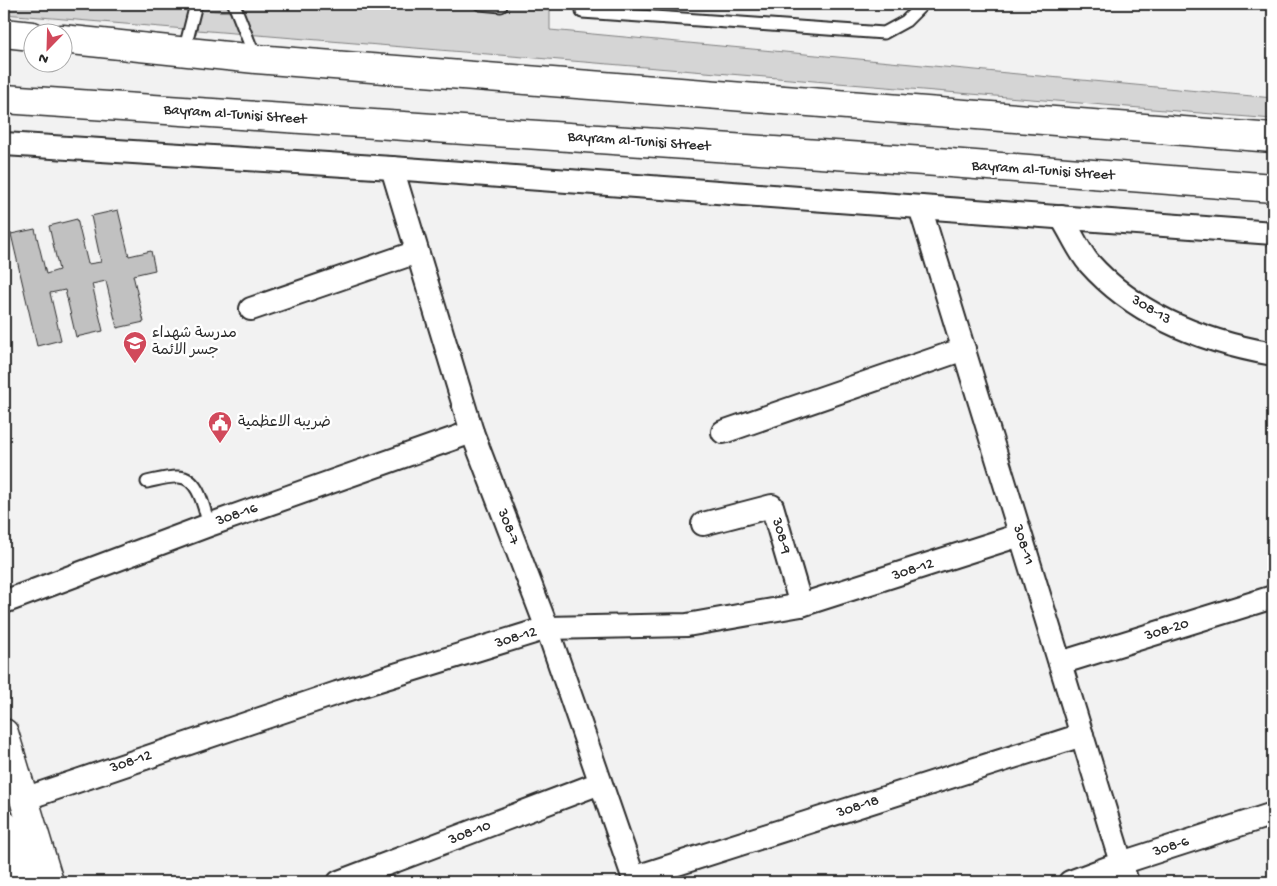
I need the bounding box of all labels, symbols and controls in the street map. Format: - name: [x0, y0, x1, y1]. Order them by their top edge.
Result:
- north arrow: [22, 22, 72, 72]
- text: N: [36, 48, 51, 67]
- street label: Bayram al-Tunisi Street: [162, 101, 309, 129]
- street label: Bayram al-Tunisi Street: [566, 128, 713, 156]
- street label: Bayram al-Tunisi Street: [970, 157, 1117, 185]
- street label: 308-13: [1127, 291, 1174, 329]
- place label: مدرسة شهداء جسر الائمة: [152, 325, 237, 360]
- school or university icon: مدرسة شهداء جسر الائمة: [122, 330, 148, 364]
- public building icon: ضريبه الاعظمية: [207, 410, 233, 444]
- place label: ضريبه الاعظمية: [238, 414, 331, 432]
- street label: 308-16: [213, 499, 261, 531]
- street label: 308-7: [493, 506, 523, 549]
- street label: 308-9: [767, 515, 795, 557]
- street label: 308-11: [1008, 522, 1038, 567]
- street label: 308-12: [889, 555, 936, 585]
- street label: 308-20: [1142, 615, 1192, 645]
- street label: 308-12: [492, 623, 539, 653]
- street label: 308-12: [107, 747, 154, 778]
- street label: 308-18: [834, 792, 881, 823]
- street label: 308-10: [445, 817, 494, 850]
- street label: 308-6: [1150, 833, 1192, 862]

